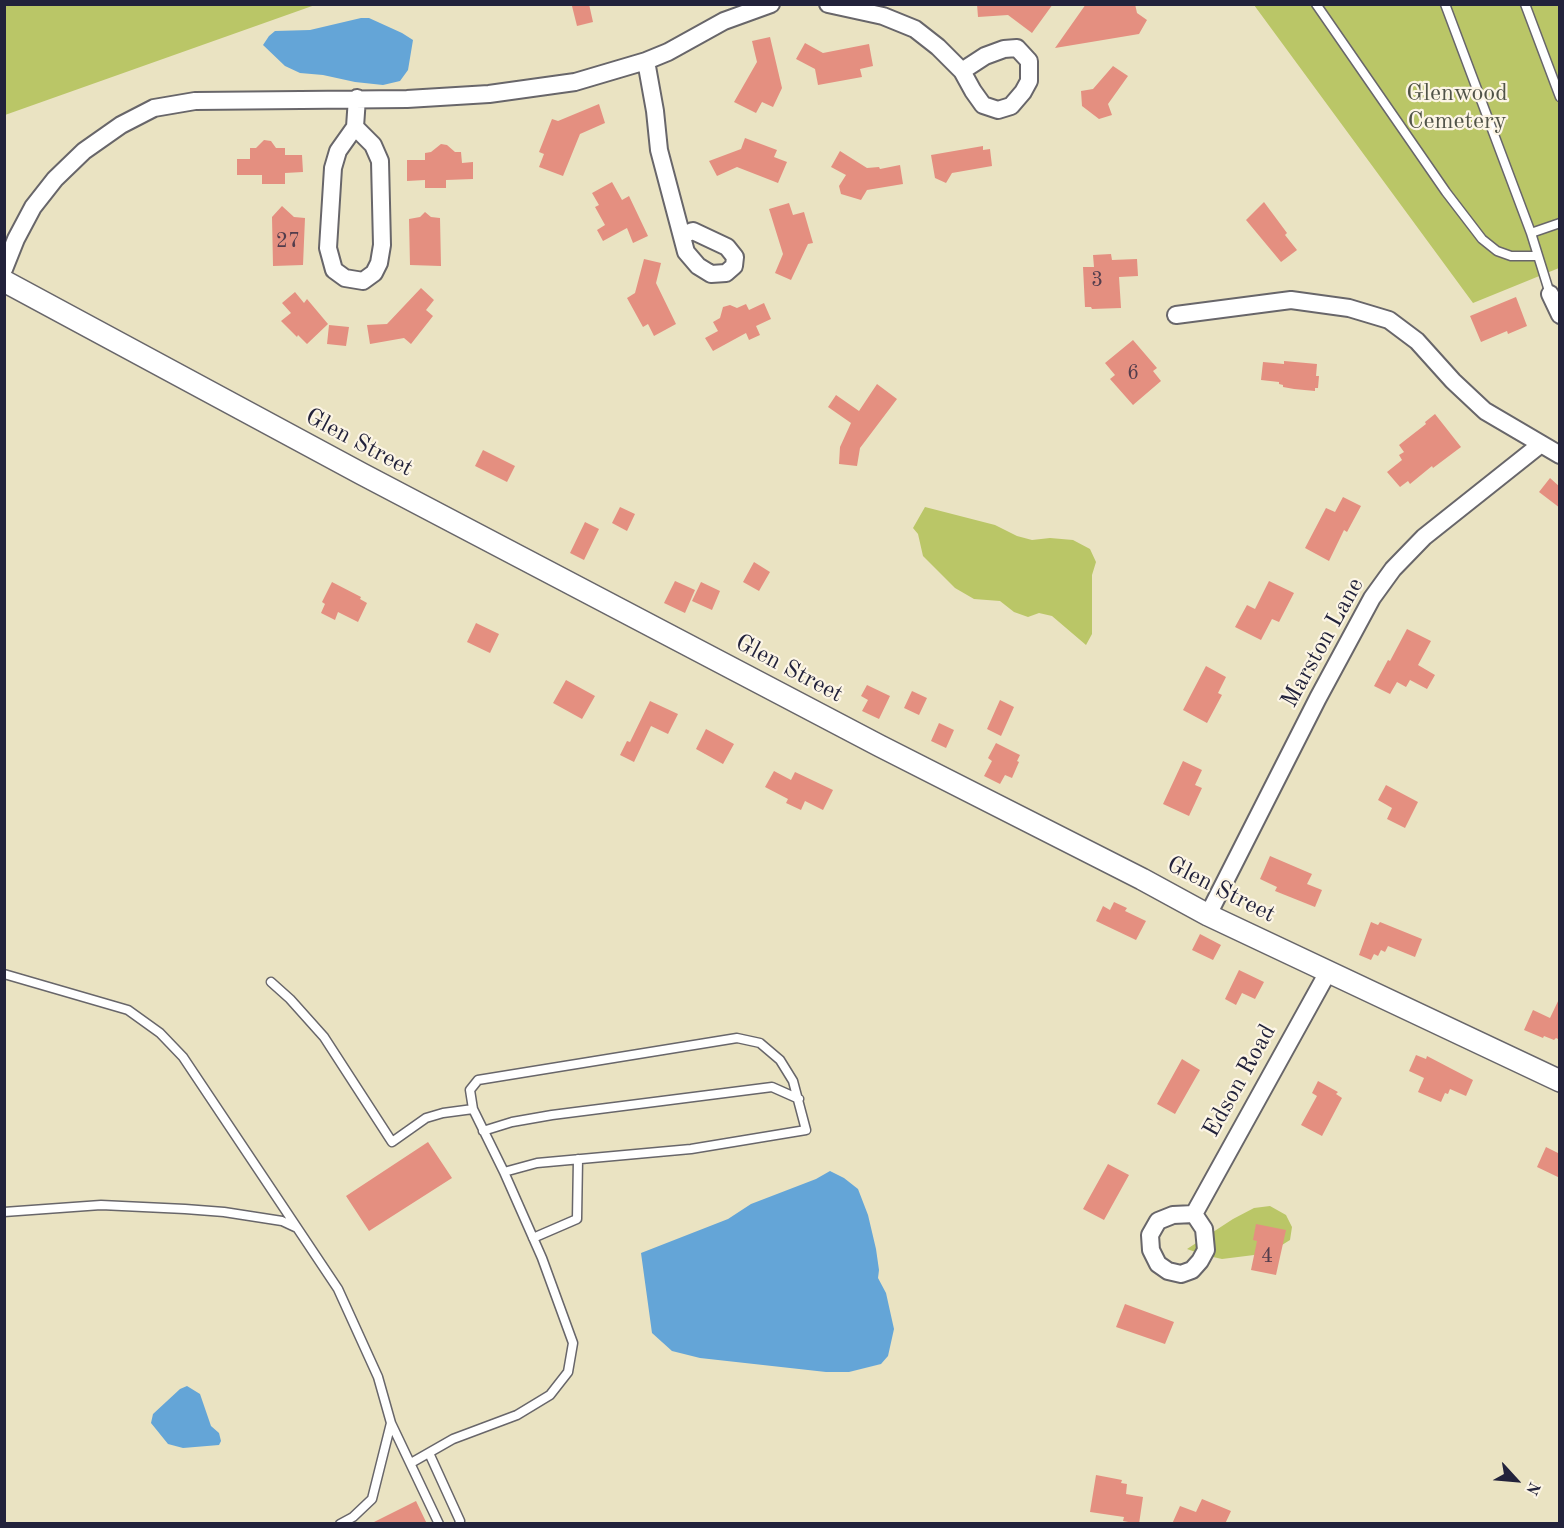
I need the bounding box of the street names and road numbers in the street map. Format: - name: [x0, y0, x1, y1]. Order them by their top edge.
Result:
- street label: Glen Street: [300, 403, 418, 483]
- street label: Marston Lane: [1275, 573, 1371, 713]
- street label: Glen Street: [730, 629, 848, 709]
- street label: Glen Street: [1162, 850, 1280, 930]
- street label: Edson Road: [1197, 1020, 1283, 1142]

